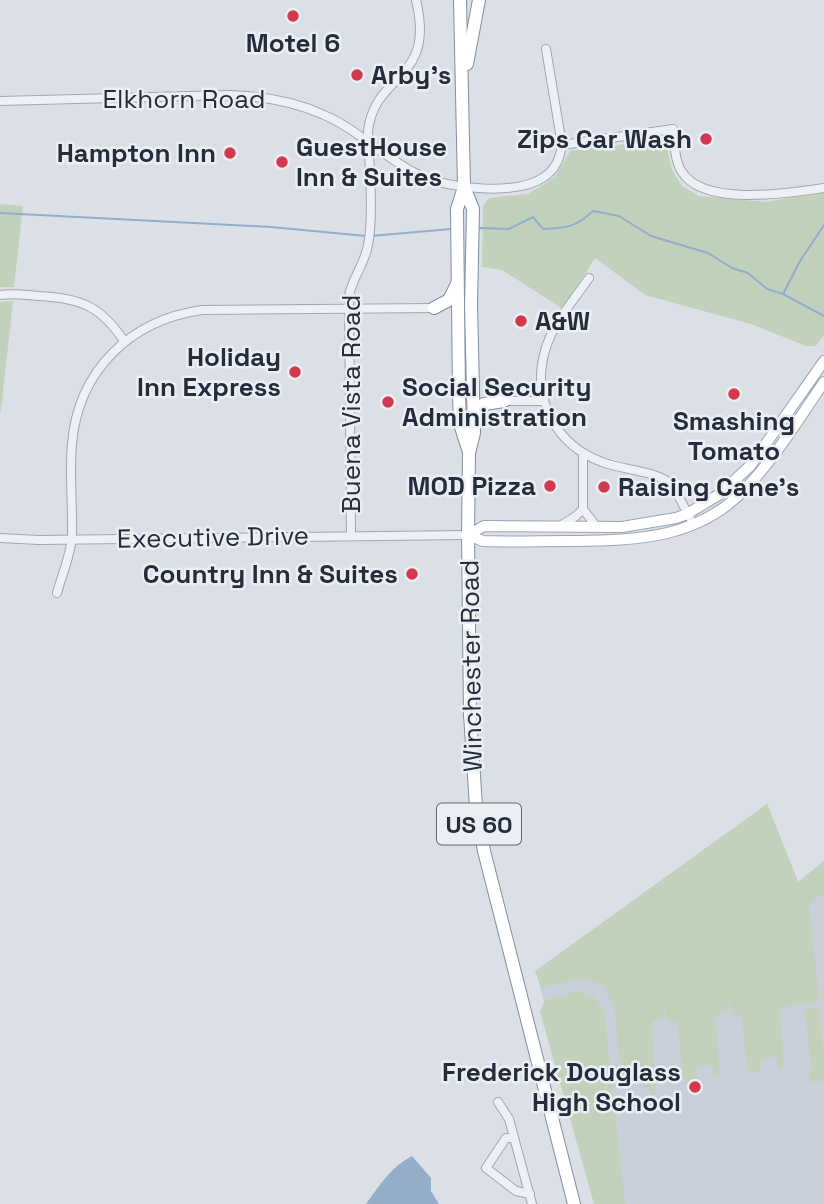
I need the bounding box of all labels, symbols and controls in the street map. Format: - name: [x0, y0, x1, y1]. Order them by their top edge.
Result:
- marker: Motel 6: [285, 8, 301, 24]
- place label: Motel 6: [246, 26, 340, 60]
- place label: Arby's: [371, 58, 451, 92]
- marker: Arby's: [349, 67, 365, 83]
- street label: Elkhorn Road: [102, 82, 266, 116]
- place label: Zips Car Wash: [517, 122, 692, 156]
- place label: GuestHouse Inn & Suites: [296, 130, 447, 194]
- marker: Zips Car Wash: [698, 131, 714, 147]
- place label: Hampton Inn: [57, 136, 216, 170]
- marker: Hampton Inn: [222, 145, 238, 161]
- marker: GuestHouse Inn & Suites: [274, 154, 290, 170]
- street label: Buena Vista Road: [334, 295, 368, 513]
- place label: A&W: [535, 304, 590, 338]
- marker: A&W: [513, 313, 529, 329]
- place label: Holiday Inn Express: [137, 340, 281, 404]
- marker: Holiday Inn Express: [287, 364, 303, 380]
- place label: Social Security Administration: [402, 370, 591, 434]
- marker: Smashing Tomato: [726, 386, 742, 402]
- marker: Social Security Administration: [380, 394, 396, 410]
- place label: Smashing Tomato: [673, 404, 795, 468]
- place label: MOD Pizza: [408, 469, 536, 503]
- place label: Raising Cane's: [618, 470, 799, 504]
- marker: MOD Pizza: [542, 478, 558, 494]
- marker: Raising Cane's: [596, 479, 612, 495]
- street label: Executive Drive: [117, 518, 309, 556]
- place label: Country Inn & Suites: [143, 557, 398, 591]
- street label: Winchester Road: [452, 559, 490, 773]
- marker: Country Inn & Suites: [404, 566, 420, 582]
- road number: US 60: [437, 804, 521, 844]
- place label: Frederick Douglass High School: [442, 1055, 681, 1119]
- marker: Frederick Douglass High School: [687, 1079, 703, 1095]

